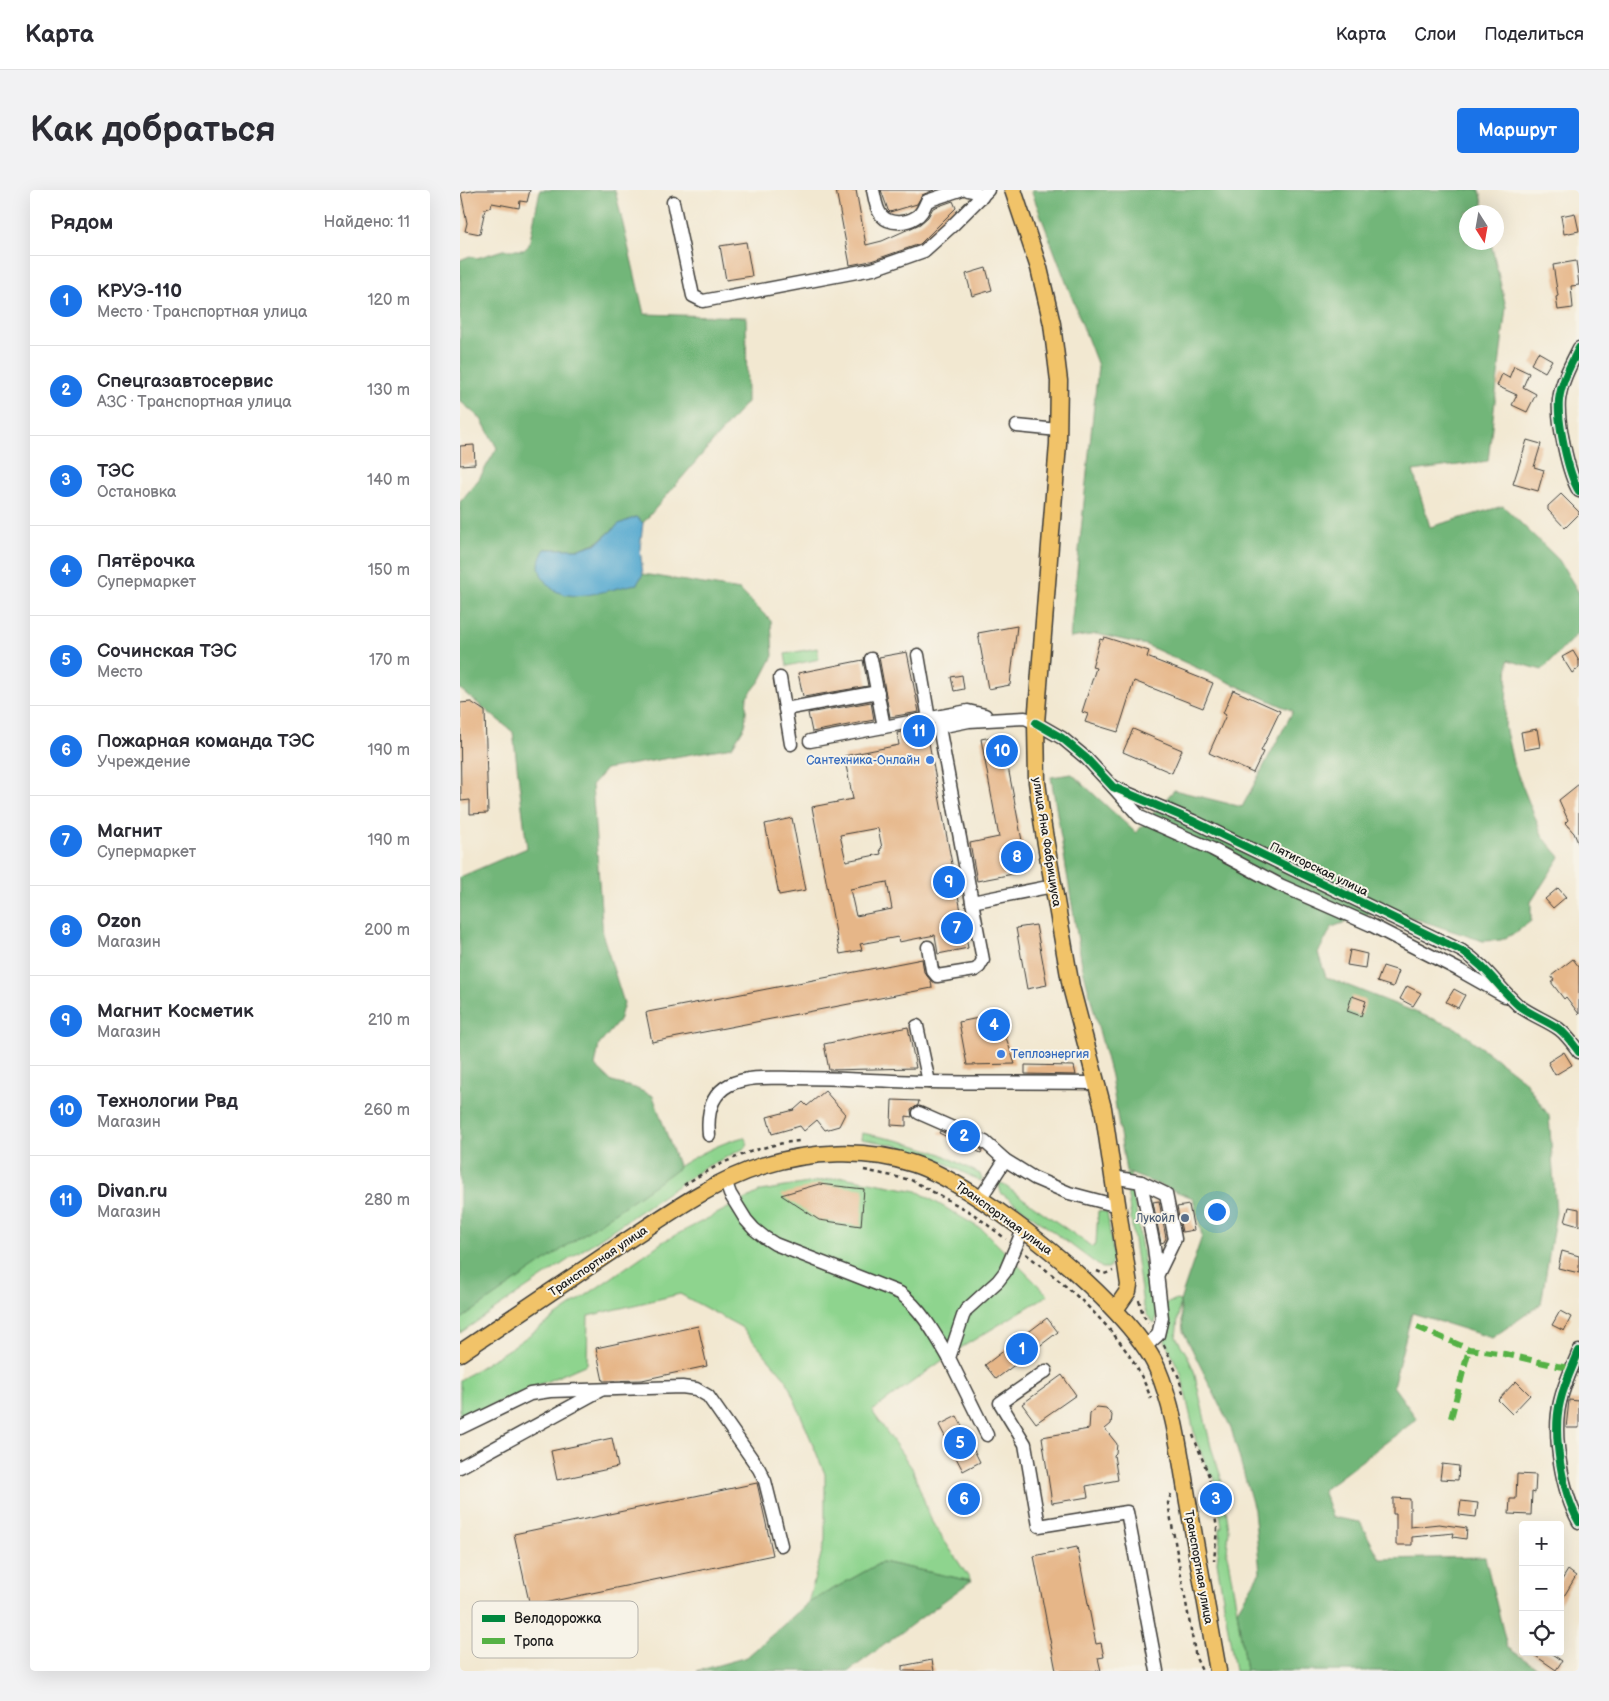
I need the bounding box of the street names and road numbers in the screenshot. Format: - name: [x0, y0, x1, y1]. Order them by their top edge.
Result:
- street label: улица Яна Фабрициуса: [1029, 776, 1064, 908]
- street label: Пятигорская улица: [1267, 839, 1370, 900]
- street label: Транспортная улица: [952, 1178, 1055, 1259]
- street label: Транспортная улица: [546, 1223, 650, 1300]
- street label: Транспортная улица: [1181, 1509, 1216, 1625]

